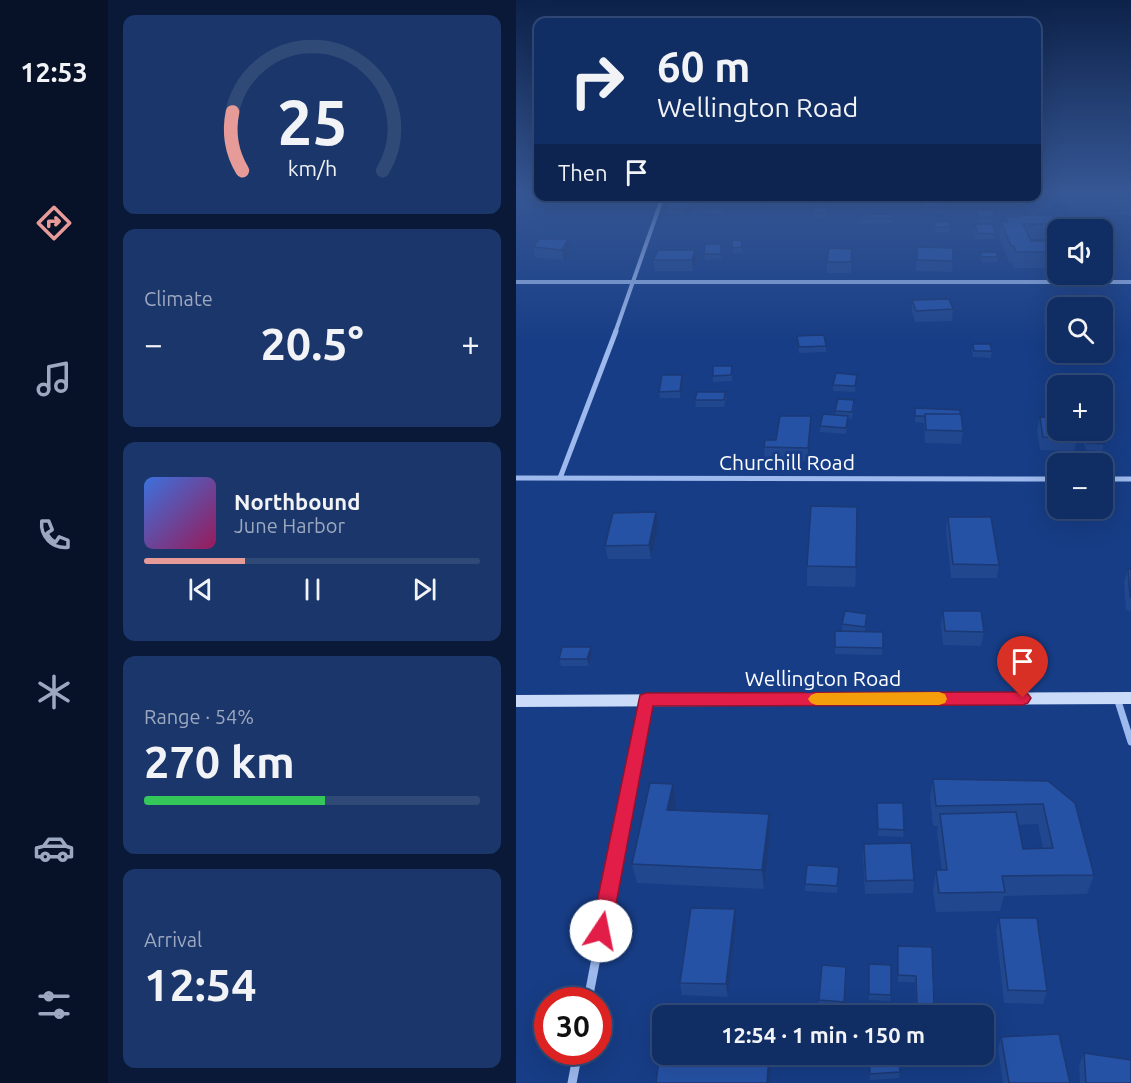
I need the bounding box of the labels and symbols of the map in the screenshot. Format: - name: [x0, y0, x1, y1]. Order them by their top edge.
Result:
- street label: Churchill Road: [719, 450, 855, 474]
- pin: [997, 636, 1048, 698]
- street label: Wellington Road: [745, 666, 901, 690]
- position arrow: [569, 899, 633, 963]
- speed limit sign: 30: [534, 987, 612, 1065]

